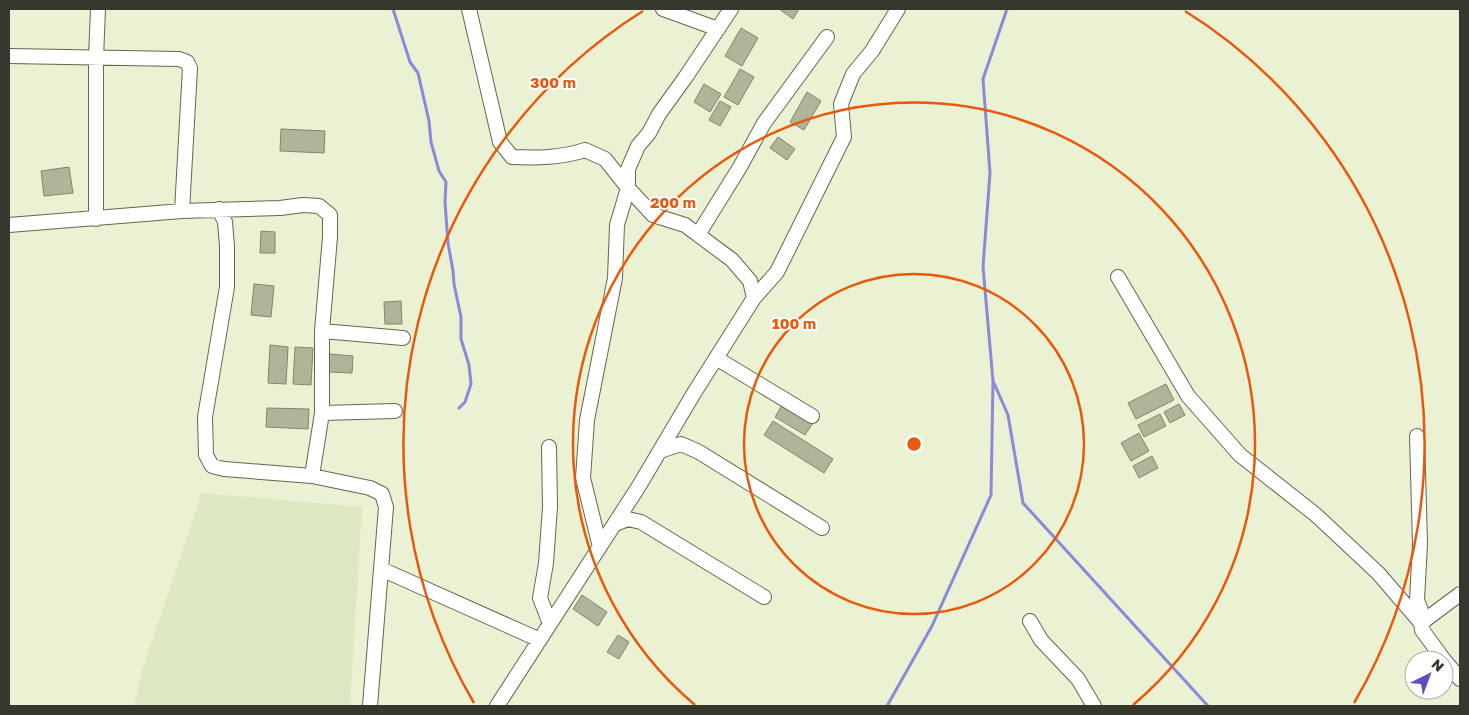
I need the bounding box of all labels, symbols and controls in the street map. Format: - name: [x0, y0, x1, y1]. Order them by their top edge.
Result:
- text: 300 m: [530, 73, 576, 91]
- text: 200 m: [650, 193, 696, 211]
- text: 100 m: [772, 314, 816, 332]
- centre of rings: [905, 435, 923, 453]
- north arrow: [1404, 650, 1454, 700]
- text: N: [1428, 655, 1448, 675]

